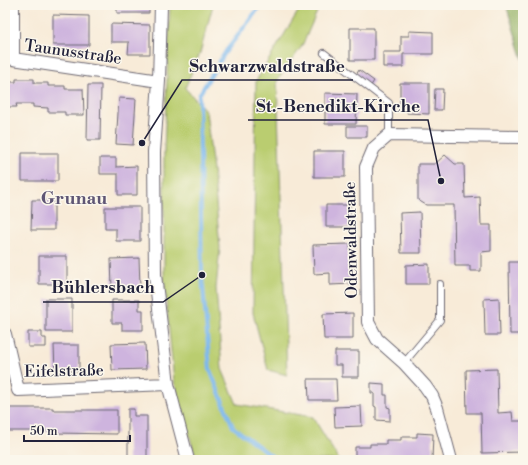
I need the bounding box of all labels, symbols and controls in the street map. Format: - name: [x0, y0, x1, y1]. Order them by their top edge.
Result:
- street label: Taunusstraße: [23, 35, 123, 69]
- callout: Schwarzwaldstraße: [182, 51, 353, 80]
- text: Schwarzwaldstraße: [189, 56, 345, 78]
- callout: St.-Benedikt-Kirche: [248, 91, 428, 120]
- text: St.-Benedikt-Kirche: [256, 96, 420, 118]
- street label: Odenwaldstraße: [340, 181, 362, 299]
- district label: Grunau: [41, 187, 107, 210]
- callout: Bühlersbach: [43, 273, 163, 302]
- text: Bühlersbach: [51, 277, 155, 299]
- street label: Eifelstraße: [24, 360, 104, 382]
- scale bar: [24, 417, 130, 443]
- text: 50 m: [30, 424, 58, 439]

